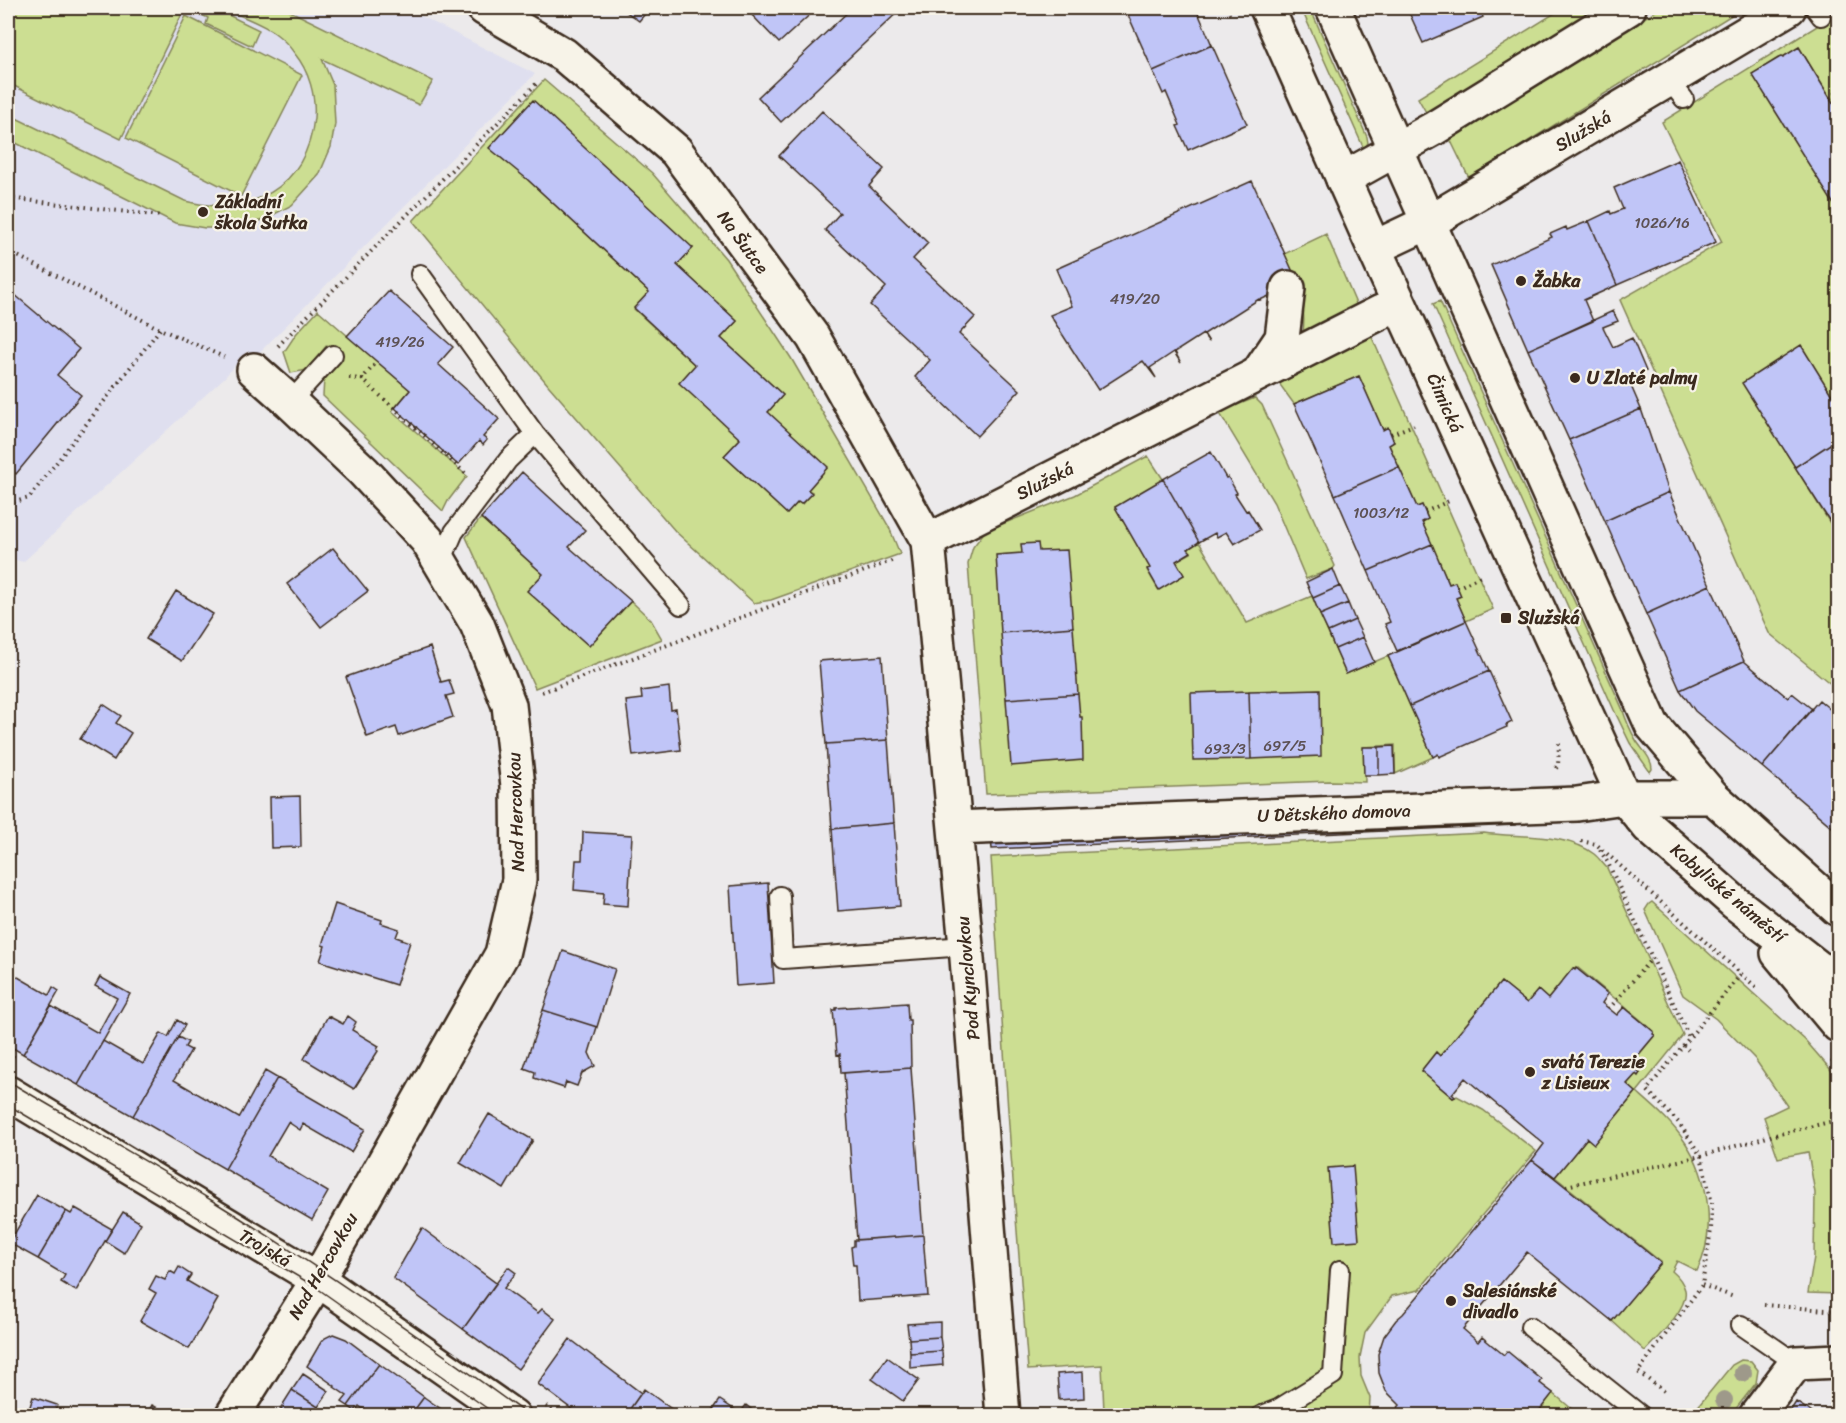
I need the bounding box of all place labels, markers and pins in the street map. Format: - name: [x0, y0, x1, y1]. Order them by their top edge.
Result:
- place label: Základní škola Šutka: [214, 186, 308, 239]
- marker: Základní škola Šutka: [196, 205, 210, 219]
- place label: Žabka: [1532, 265, 1581, 297]
- marker: Žabka: [1514, 274, 1528, 288]
- place label: U Zlaté palmy: [1587, 362, 1698, 394]
- marker: U Zlaté palmy: [1568, 371, 1582, 385]
- place label: Služská: [1517, 602, 1580, 634]
- marker: Služská: [1499, 611, 1513, 625]
- place label: svatá Terezie z Lisieux: [1541, 1046, 1646, 1099]
- marker: svatá Terezie z Lisieux: [1523, 1065, 1537, 1079]
- place label: Salesiánské divadlo: [1462, 1275, 1558, 1328]
- marker: Salesiánské divadlo: [1444, 1294, 1458, 1308]

